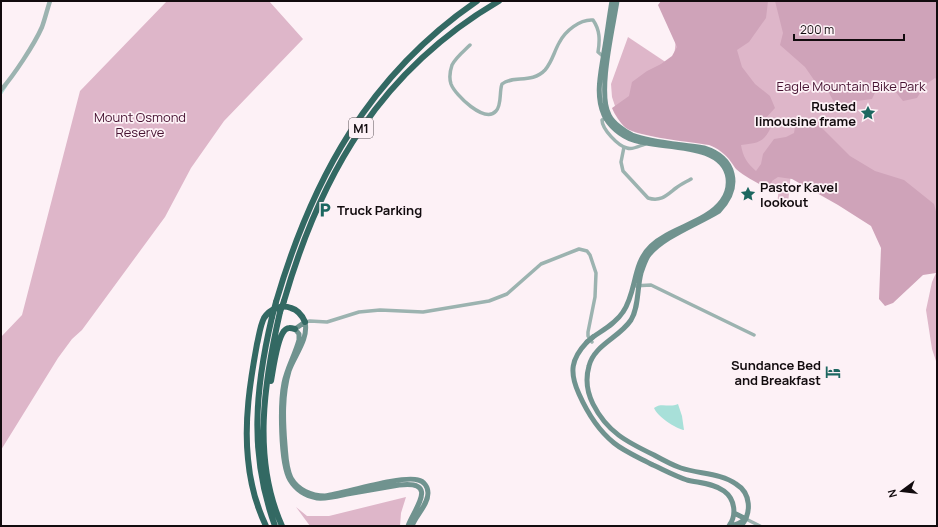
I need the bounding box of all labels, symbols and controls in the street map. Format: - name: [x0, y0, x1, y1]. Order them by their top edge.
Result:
- scale bar: [794, 16, 904, 42]
- text: 200 m: [800, 21, 834, 38]
- park label: Eagle Mountain Bike Park: [777, 77, 926, 95]
- place label: Rusted limousine frame: [755, 97, 856, 130]
- place icon: Rusted limousine frame: [859, 104, 877, 122]
- park label: Mount Osmond Reserve: [94, 108, 186, 141]
- road number: M1: [349, 118, 373, 138]
- place label: Pastor Kavel lookout: [760, 178, 838, 211]
- place icon: Pastor Kavel lookout: [739, 185, 757, 203]
- parking icon: Truck Parking: [316, 201, 334, 219]
- place label: Truck Parking: [337, 201, 422, 219]
- place label: Sundance Bed and Breakfast: [731, 356, 821, 389]
- hotel icon: Sundance Bed and Breakfast: [824, 363, 842, 381]
- north arrow: [882, 471, 922, 511]
- text: N: [884, 488, 900, 499]

